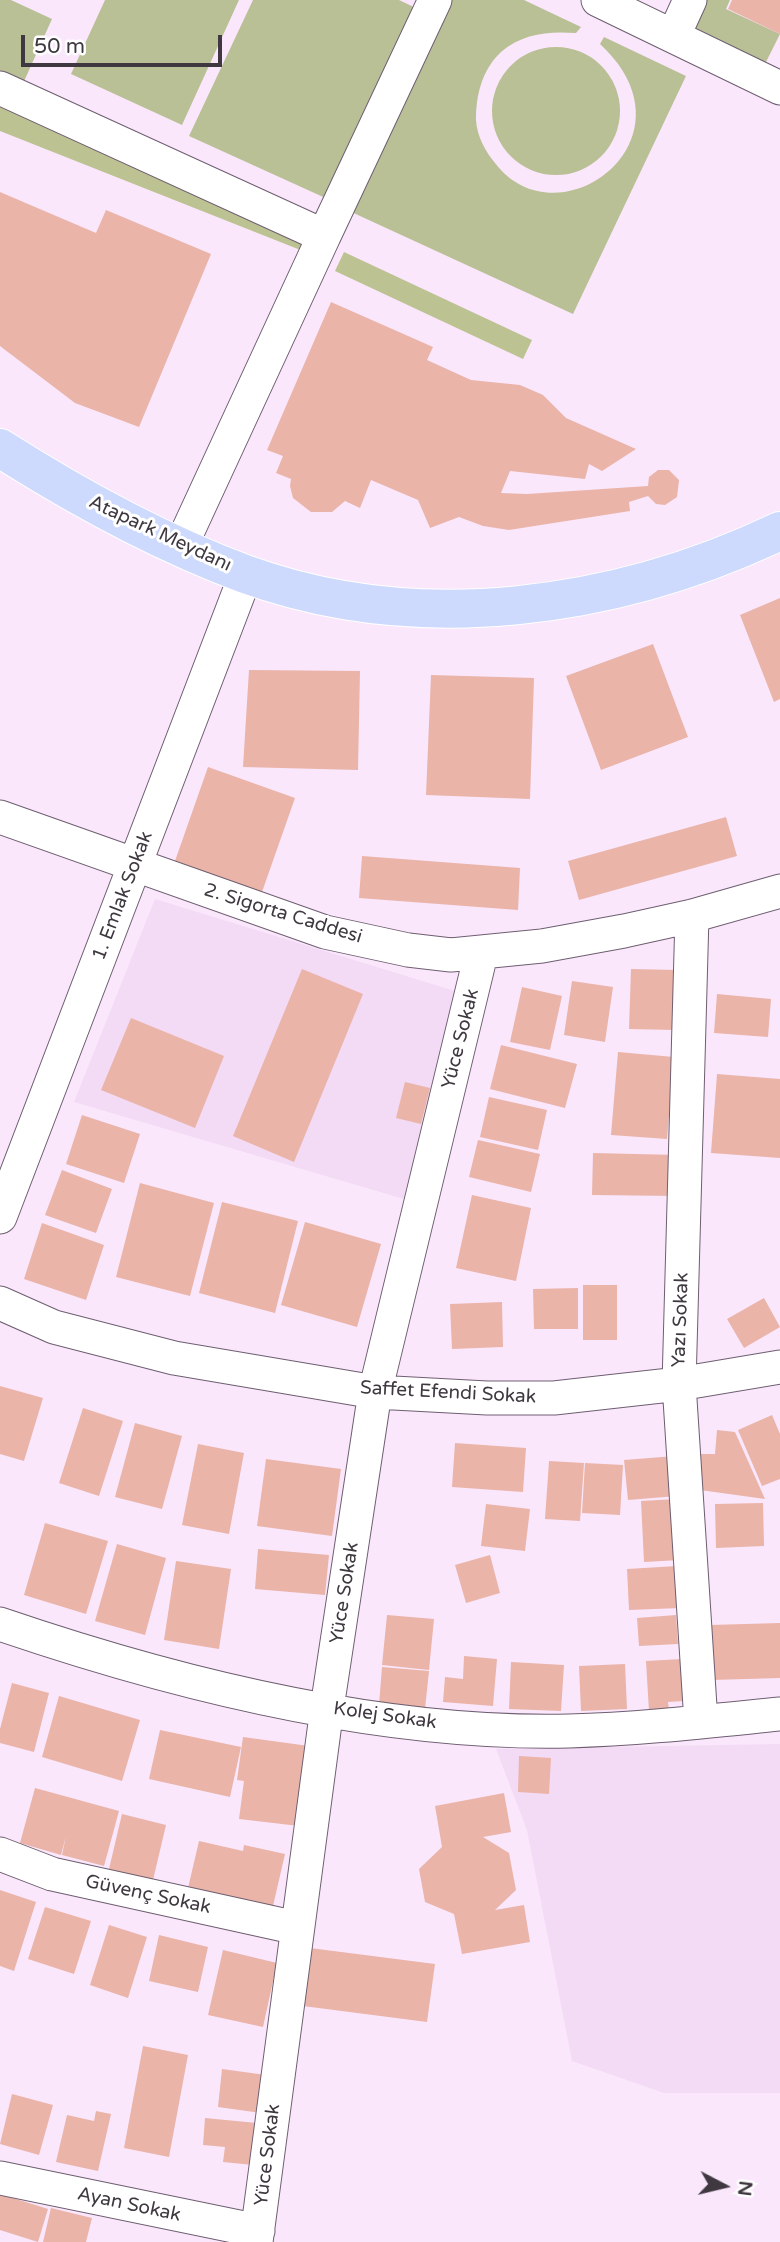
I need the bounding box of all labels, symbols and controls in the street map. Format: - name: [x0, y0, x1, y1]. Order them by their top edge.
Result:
- scale bar: [24, 21, 226, 65]
- text: 50 m: [34, 34, 85, 59]
- street label: Atapark Meydanı: [85, 491, 235, 577]
- street label: 1. Emlak Sokak: [88, 828, 158, 964]
- street label: 2. Sigorta Caddesi: [201, 879, 365, 949]
- street label: Yüce Sokak: [438, 986, 484, 1092]
- street label: Yazı Sokak: [668, 1272, 694, 1368]
- street label: Saffet Efendi Sokak: [359, 1377, 537, 1409]
- street label: Yüce Sokak: [326, 1541, 364, 1645]
- street label: Kolej Sokak: [332, 1697, 438, 1735]
- street label: Güvenç Sokak: [83, 1871, 213, 1919]
- street label: Yüce Sokak: [250, 2103, 286, 2207]
- north arrow: [689, 2151, 759, 2221]
- text: N: [733, 2180, 757, 2197]
- street label: Ayan Sokak: [75, 2183, 183, 2227]

